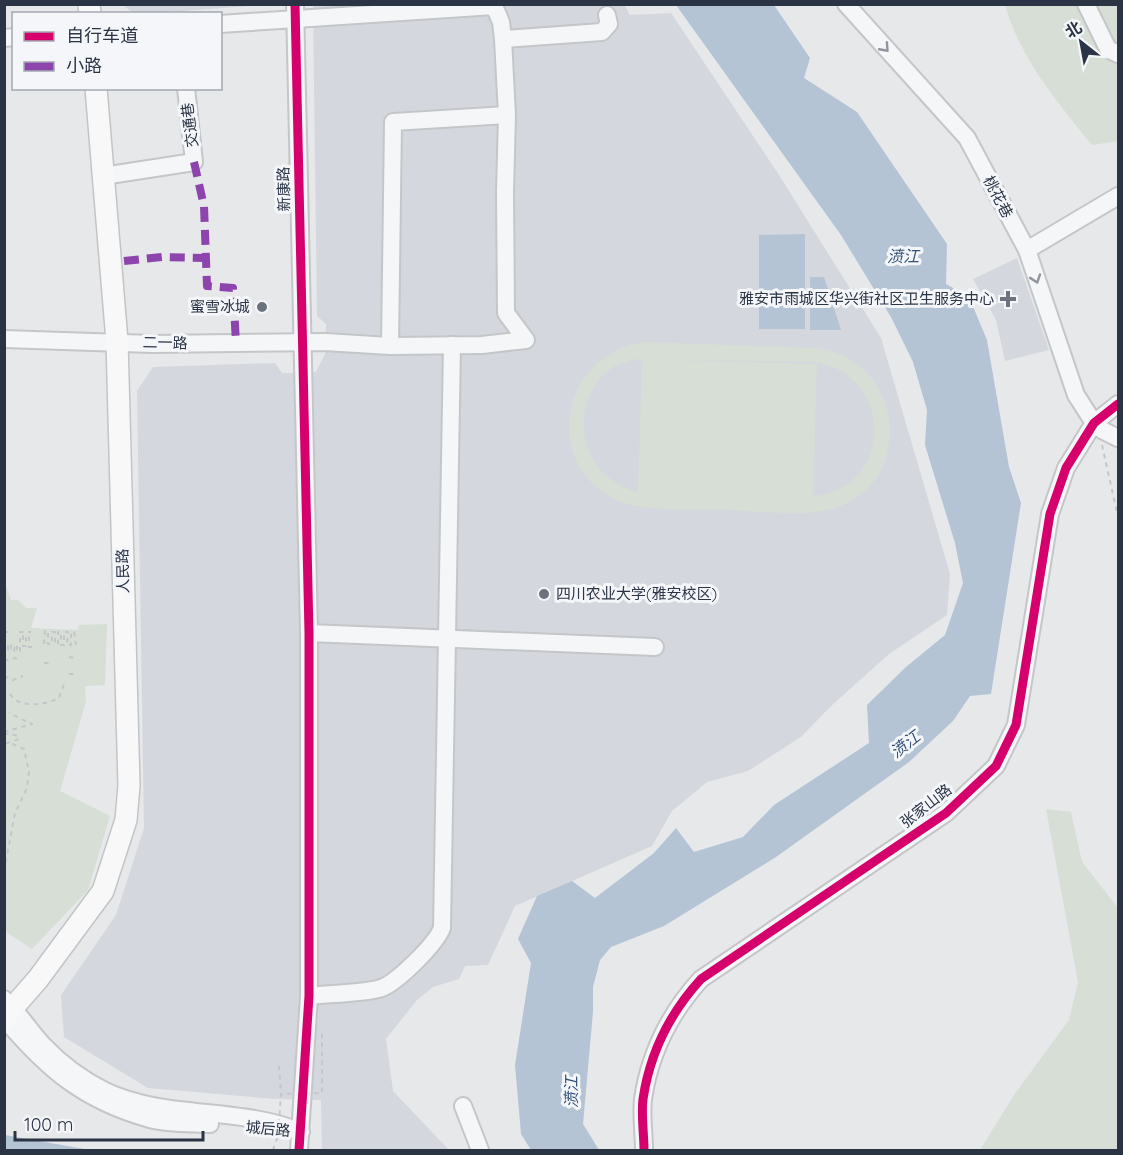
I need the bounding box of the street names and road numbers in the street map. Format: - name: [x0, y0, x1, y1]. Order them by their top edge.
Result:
- street label: 交通巷: [177, 102, 202, 149]
- street label: 新康路: [274, 166, 293, 212]
- street label: 桃花巷: [979, 172, 1017, 221]
- street label: 二一路: [142, 333, 188, 352]
- street label: 人民路: [113, 548, 132, 594]
- street label: 张家山路: [896, 780, 955, 832]
- street label: 城后路: [245, 1117, 291, 1140]

